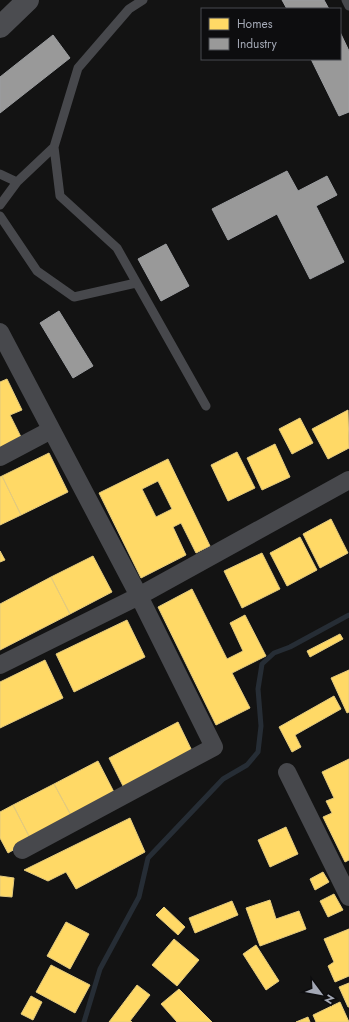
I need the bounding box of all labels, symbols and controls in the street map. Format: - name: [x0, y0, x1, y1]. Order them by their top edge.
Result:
- legend: [201, 8, 341, 60]
- text: Homes: [237, 15, 273, 33]
- text: Industry: [237, 35, 278, 53]
- north arrow: [301, 974, 341, 1014]
- text: N: [320, 991, 339, 1007]

